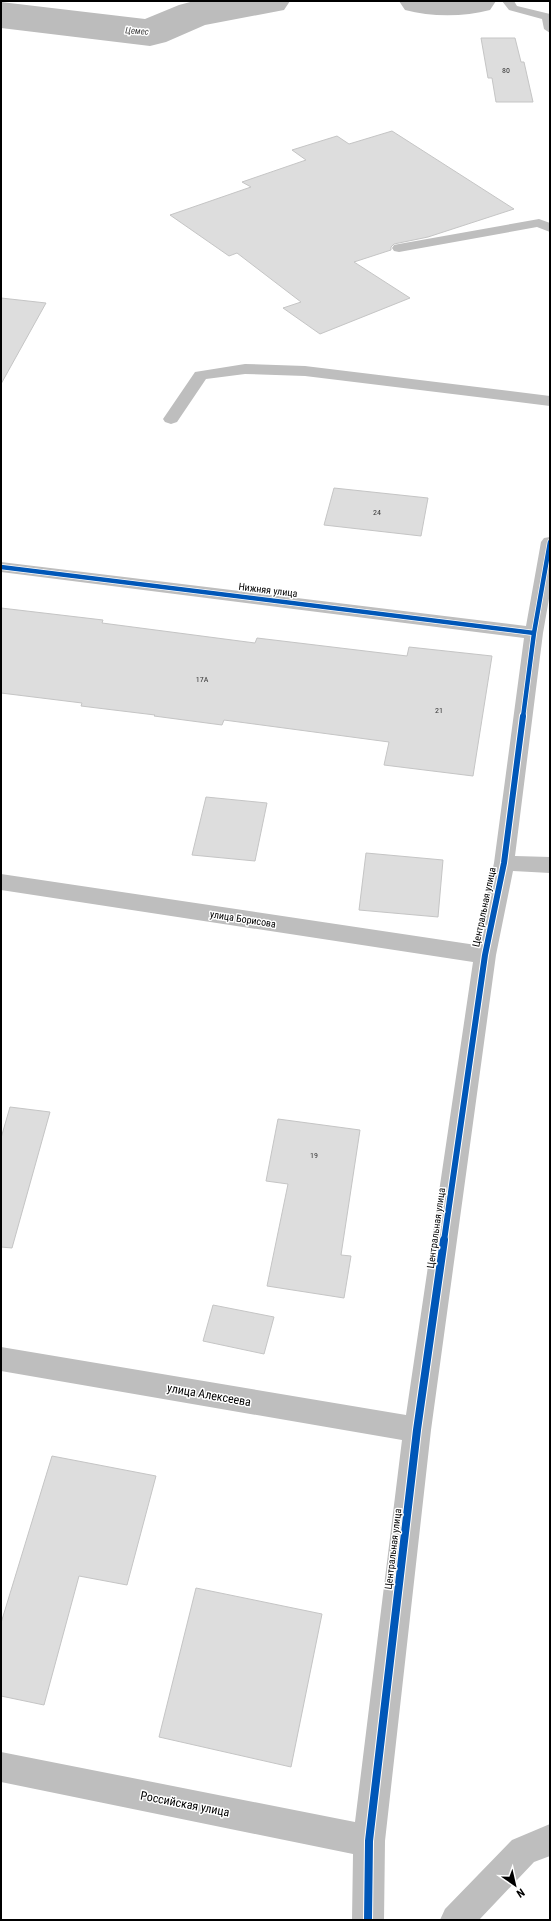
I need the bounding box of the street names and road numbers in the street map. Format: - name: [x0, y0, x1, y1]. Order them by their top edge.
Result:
- street label: Нижняя улица: [238, 581, 298, 599]
- street label: Центральная улица: [470, 866, 498, 948]
- street label: улица Борисова: [209, 908, 277, 930]
- street label: Центральная улица: [425, 1187, 447, 1269]
- street label: улица Алексеева: [166, 1381, 252, 1409]
- street label: Центральная улица: [383, 1508, 403, 1590]
- street label: Российская улица: [139, 1788, 231, 1820]

